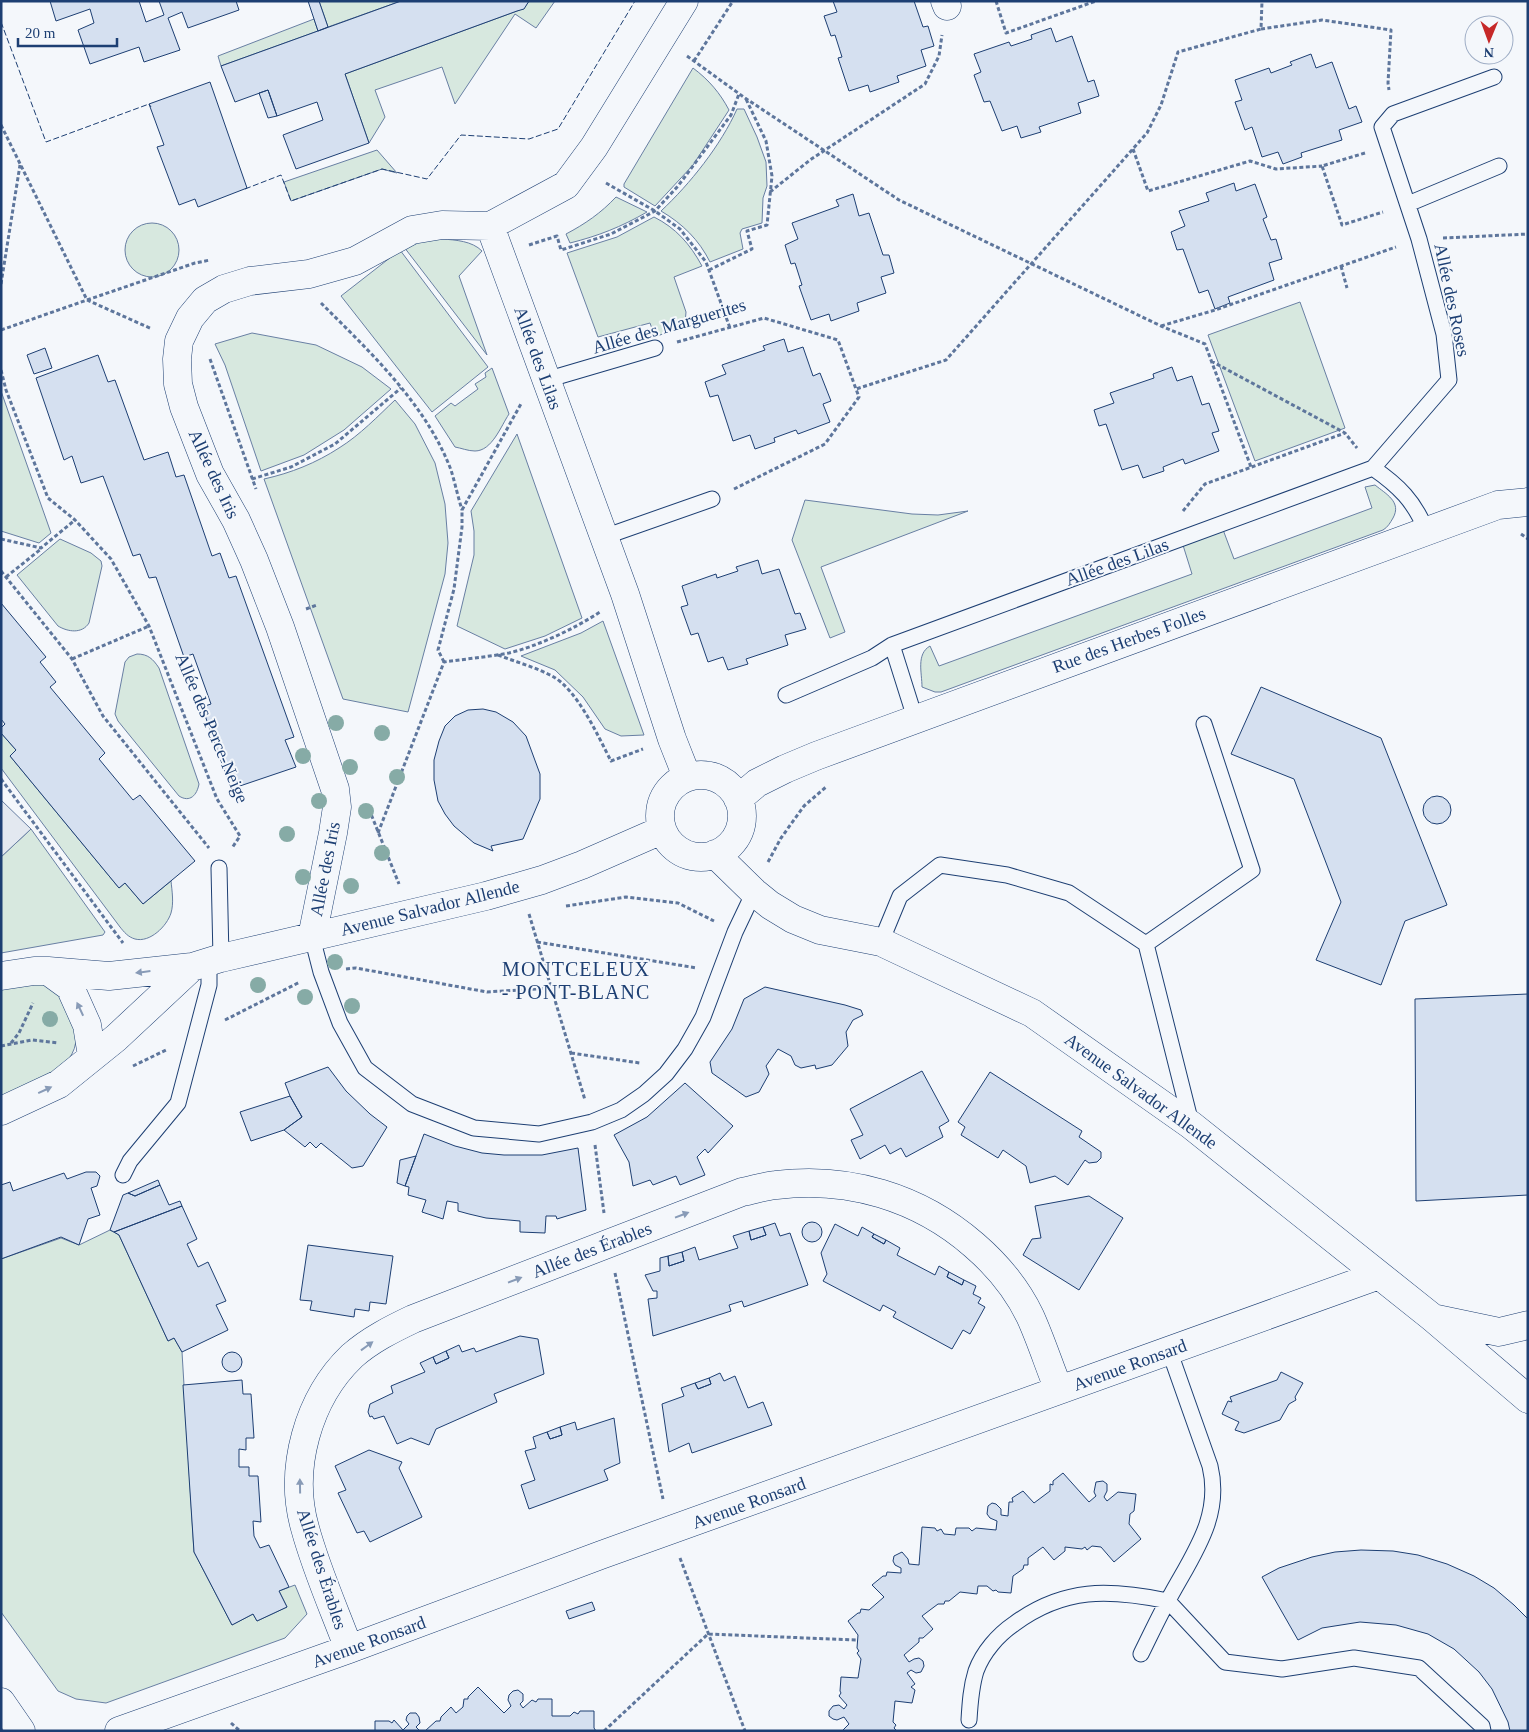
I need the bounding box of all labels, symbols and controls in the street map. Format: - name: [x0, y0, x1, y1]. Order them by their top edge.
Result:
- scale bar: [18, 15, 116, 47]
- north arrow: [1464, 15, 1514, 65]
- text: 20 m: [25, 25, 56, 41]
- text: N: [1484, 45, 1494, 60]
- street label: Allée des Roses: [1430, 242, 1474, 358]
- street label: Allée des Marguerites: [590, 295, 748, 357]
- street label: Allée des Lilas: [510, 304, 566, 412]
- street label: Allée des Iris: [185, 426, 243, 522]
- street label: Allée des Lilas: [1063, 534, 1171, 590]
- street label: Rue des Herbes Folles: [1050, 603, 1208, 677]
- street label: Allée des Perce-Neige: [171, 650, 253, 806]
- street label: Allée des Iris: [306, 820, 344, 918]
- street label: Avenue Salvador Allende: [338, 876, 522, 940]
- district label: MONTCELEUX - PONT-BLANC: [502, 958, 650, 1003]
- one-way arrow: [135, 968, 151, 976]
- one-way arrow: [75, 1002, 83, 1016]
- street label: Avenue Salvador Allende: [1061, 1029, 1221, 1153]
- one-way arrow: [38, 1086, 53, 1095]
- one-way arrow: [675, 1211, 690, 1218]
- street label: Allée des Érables: [529, 1217, 654, 1282]
- one-way arrow: [507, 1275, 522, 1283]
- street label: Avenue Ronsard: [1071, 1335, 1189, 1395]
- one-way arrow: [360, 1340, 373, 1351]
- street label: Avenue Ronsard: [690, 1473, 808, 1533]
- one-way arrow: [295, 1478, 303, 1494]
- street label: Allée des Érables: [293, 1506, 352, 1632]
- street label: Avenue Ronsard: [310, 1612, 428, 1672]

